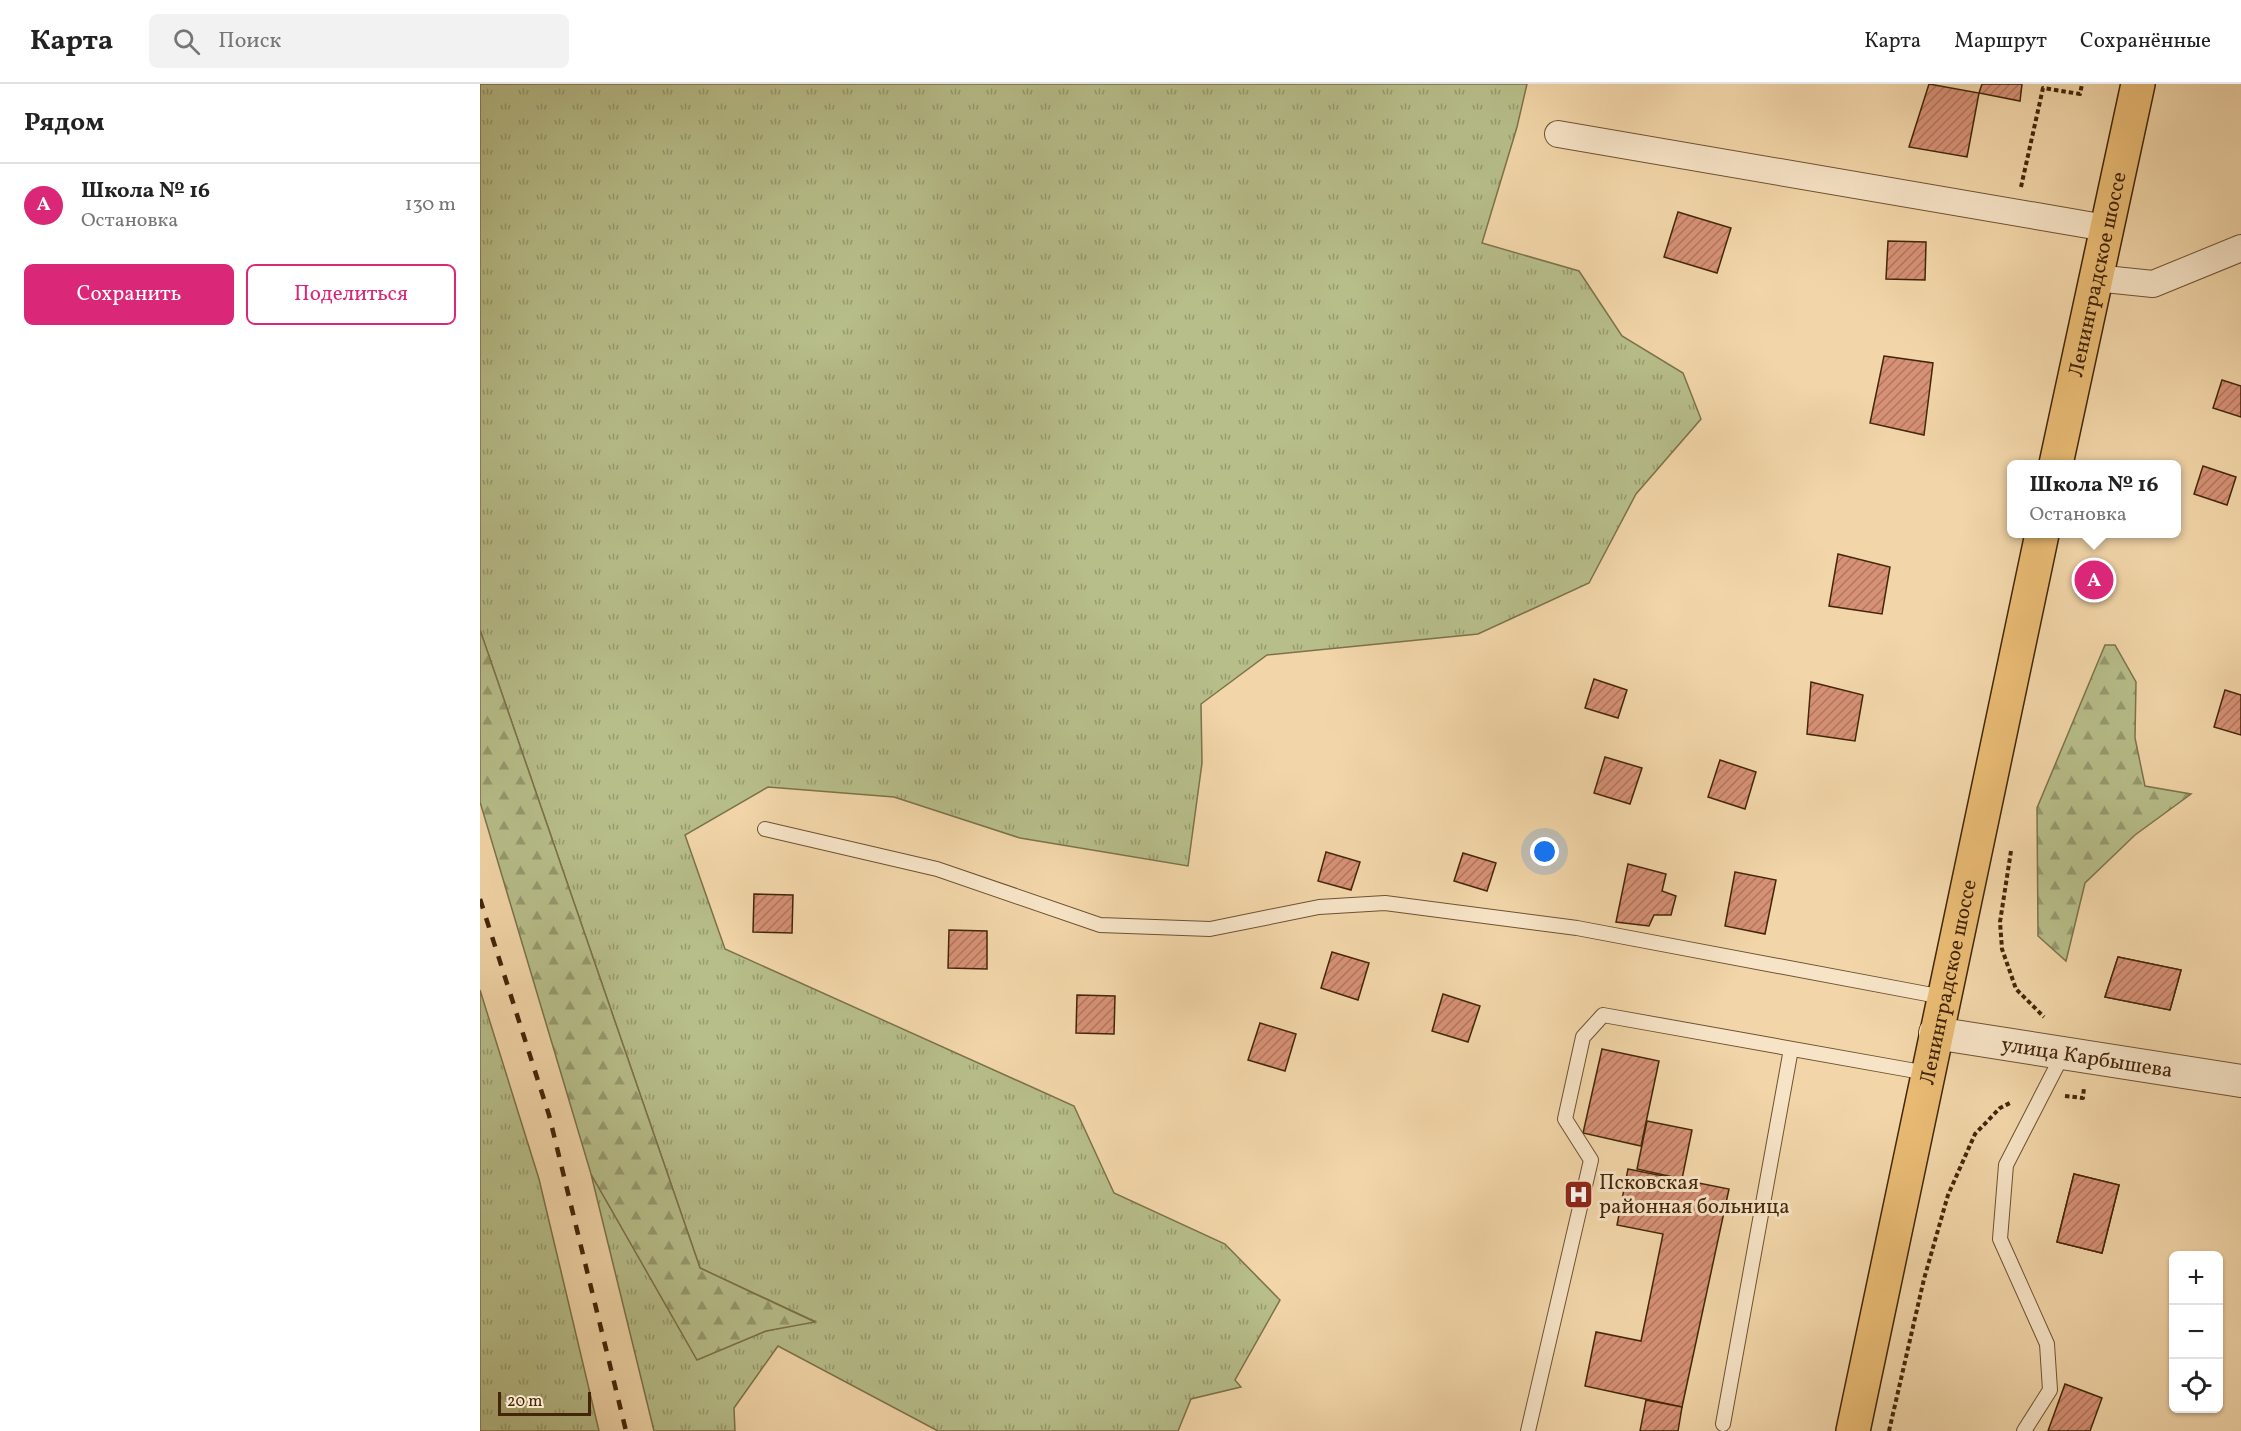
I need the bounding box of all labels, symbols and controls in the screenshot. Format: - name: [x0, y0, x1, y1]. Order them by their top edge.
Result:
- search box: [149, 14, 569, 68]
- text: Карта: [30, 22, 113, 61]
- icon: search: [170, 25, 203, 58]
- text: Поиск: [218, 26, 281, 57]
- text: Карта: [1864, 27, 1921, 56]
- text: Маршрут: [1954, 27, 2047, 56]
- text: Сохранённые: [2080, 27, 2211, 56]
- text: Рядом: [24, 105, 104, 141]
- street label: Ленинградское шоссе: [2062, 169, 2135, 380]
- text: Школа № 16: [81, 176, 210, 207]
- text: A: [36, 191, 51, 219]
- text: 130 m: [405, 191, 456, 219]
- text: Остановка: [81, 207, 178, 235]
- button: Сохранить: [24, 264, 234, 325]
- button: Поделиться: [246, 264, 456, 325]
- popup: [2007, 460, 2181, 538]
- text: Школа № 16: [2029, 470, 2159, 501]
- text: Остановка: [2029, 501, 2127, 529]
- pin: A: [2074, 558, 2114, 602]
- your location: [1530, 837, 1559, 866]
- street label: Ленинградское шоссе: [1913, 877, 1985, 1088]
- street label: улица Карбышева: [1999, 1031, 2175, 1086]
- place label: Псковская районная больница: [1599, 1169, 1790, 1222]
- hospital icon: Псковская районная больница: [1562, 1178, 1594, 1210]
- map controls: [2169, 1251, 2223, 1413]
- button: +: [2169, 1251, 2223, 1305]
- button: −: [2169, 1305, 2223, 1359]
- button: locate: [2169, 1359, 2223, 1413]
- scale bar: [498, 1389, 591, 1416]
- text: 20 m: [507, 1391, 542, 1413]

